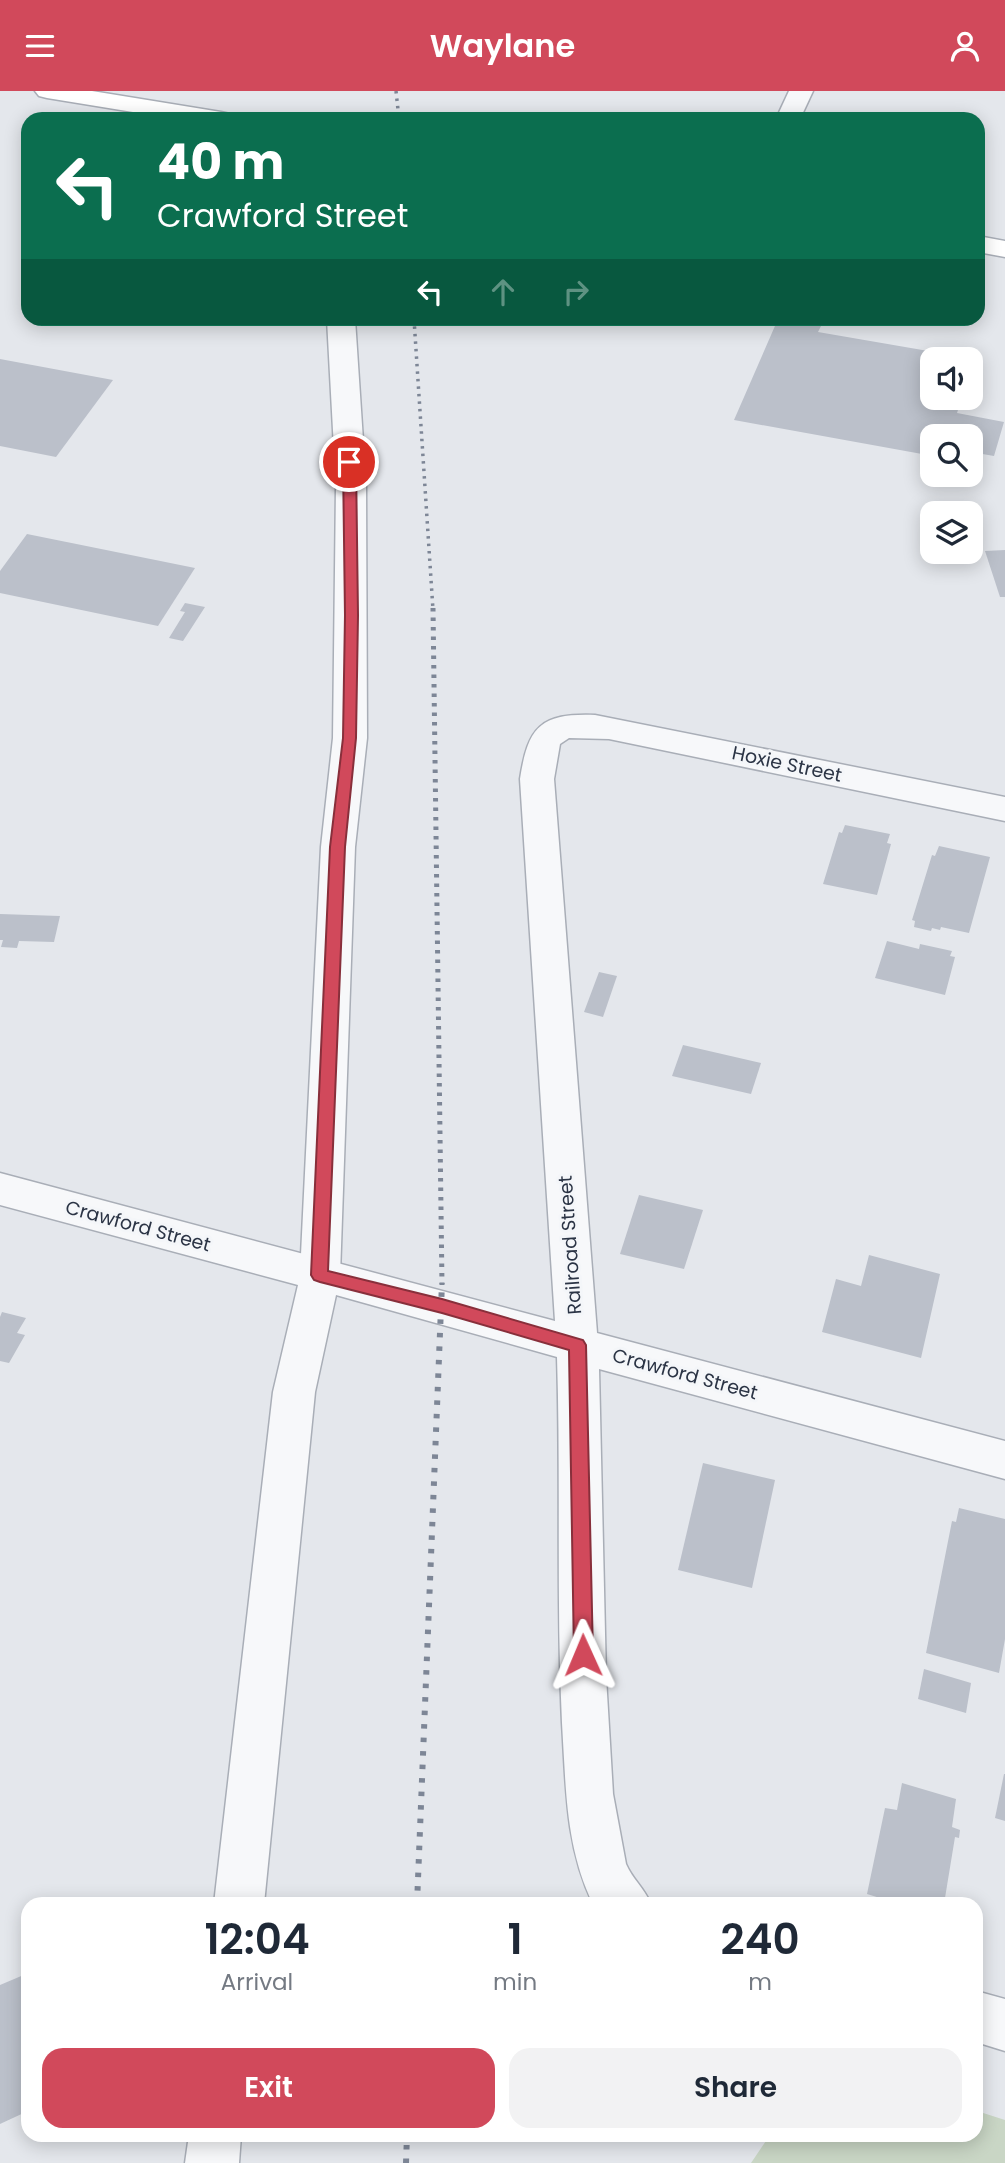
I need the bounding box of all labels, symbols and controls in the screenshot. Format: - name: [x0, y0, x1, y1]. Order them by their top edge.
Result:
- text: Waylane: [430, 23, 575, 68]
- icon: menu: [21, 27, 59, 65]
- icon: person: [946, 27, 984, 65]
- text: 40 m: [157, 128, 284, 196]
- icon: left: [42, 140, 133, 231]
- text: Crawford Street: [157, 193, 408, 238]
- icon: left: [411, 273, 449, 311]
- icon: ahead: [484, 273, 522, 311]
- icon: right: [557, 273, 595, 311]
- map controls: [920, 347, 983, 564]
- button: sound: [920, 347, 983, 410]
- button: search: [920, 424, 983, 487]
- pin: [319, 432, 379, 492]
- icon: arrive: [330, 443, 368, 481]
- button: layers: [920, 501, 983, 564]
- street label: Hoxie Street: [730, 739, 844, 789]
- street label: Railroad Street: [552, 1174, 588, 1315]
- street label: Crawford Street: [62, 1194, 214, 1258]
- street label: Crawford Street: [609, 1342, 761, 1406]
- position arrow: [546, 1618, 620, 1692]
- text: 12:04: [204, 1910, 310, 1969]
- text: 1: [508, 1910, 523, 1969]
- text: 240: [721, 1910, 800, 1969]
- text: Arrival: [221, 1966, 293, 1998]
- text: min: [493, 1966, 537, 1998]
- text: m: [748, 1966, 772, 1998]
- button: Exit: [42, 2048, 495, 2128]
- button: Share: [509, 2048, 962, 2128]

